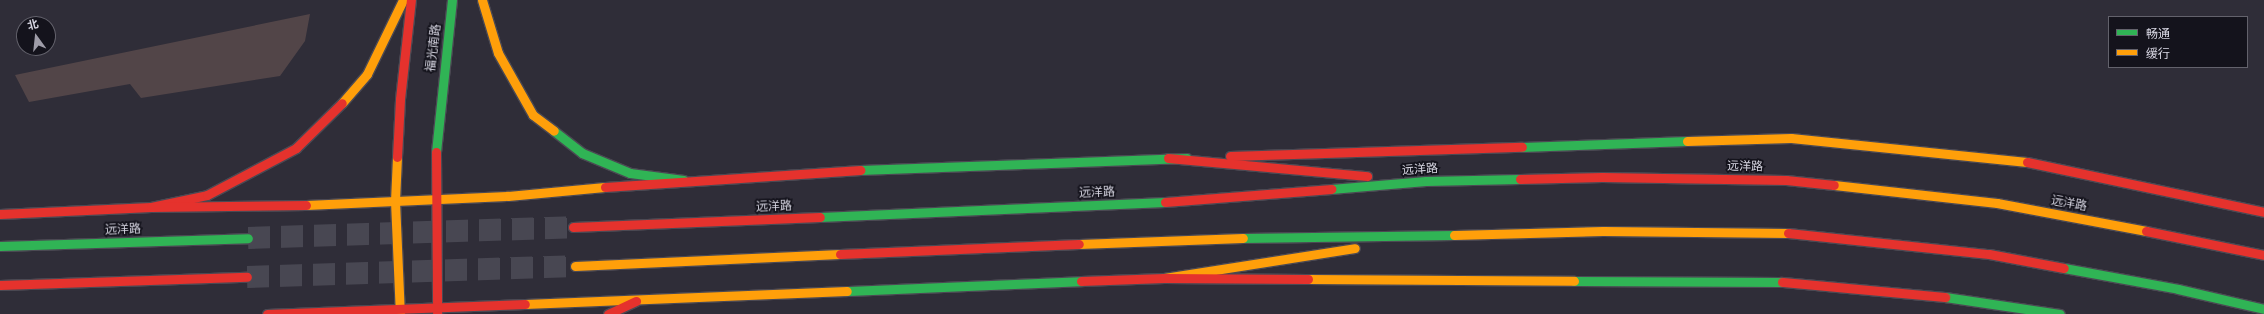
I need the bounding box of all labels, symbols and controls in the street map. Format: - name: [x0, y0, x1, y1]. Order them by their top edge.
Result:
- north arrow: [16, 16, 56, 56]
- legend: [2108, 16, 2248, 68]
- text: 北: [26, 17, 40, 33]
- street label: 福光南路: [424, 23, 444, 73]
- text: 畅通: [2146, 27, 2170, 41]
- text: 缓行: [2146, 47, 2170, 61]
- street label: 远洋路: [1727, 159, 1763, 175]
- street label: 远洋路: [1402, 162, 1438, 178]
- street label: 远洋路: [1079, 185, 1115, 201]
- street label: 远洋路: [2050, 194, 2088, 214]
- street label: 远洋路: [756, 199, 792, 215]
- street label: 远洋路: [105, 222, 141, 238]

